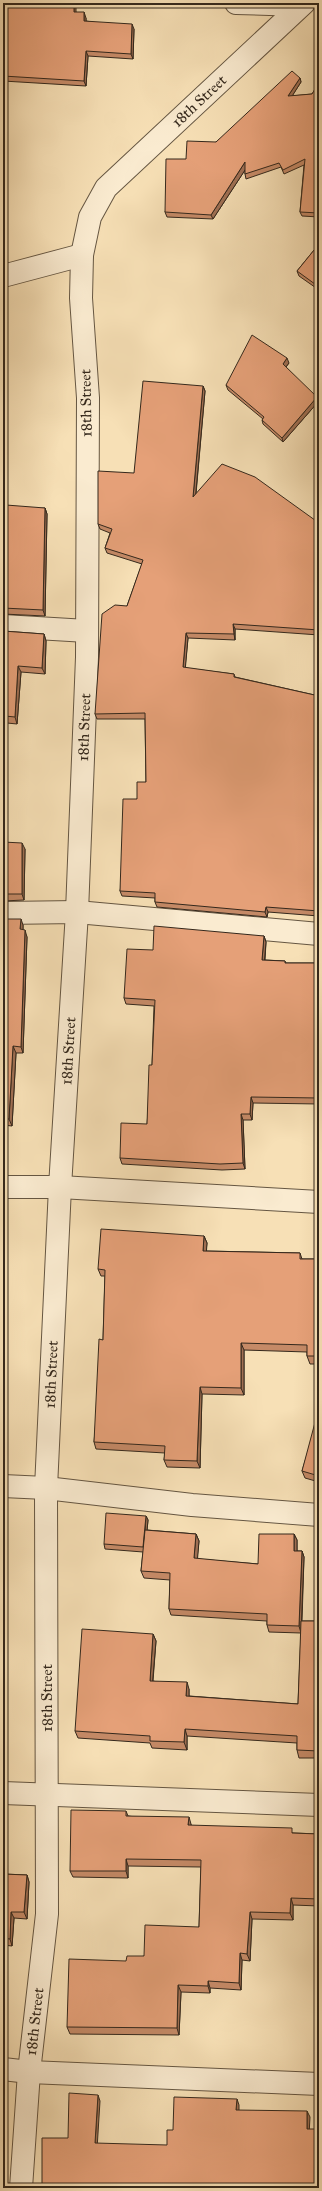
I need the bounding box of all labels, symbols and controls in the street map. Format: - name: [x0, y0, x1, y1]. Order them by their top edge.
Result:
- street label: 18th Street: [168, 71, 231, 131]
- street label: 18th Street: [76, 368, 96, 437]
- street label: 18th Street: [74, 692, 95, 762]
- street label: 18th Street: [57, 1016, 80, 1085]
- street label: 18th Street: [41, 1339, 62, 1409]
- street label: 18th Street: [38, 1663, 56, 1732]
- street label: 18th Street: [22, 1986, 48, 2056]

